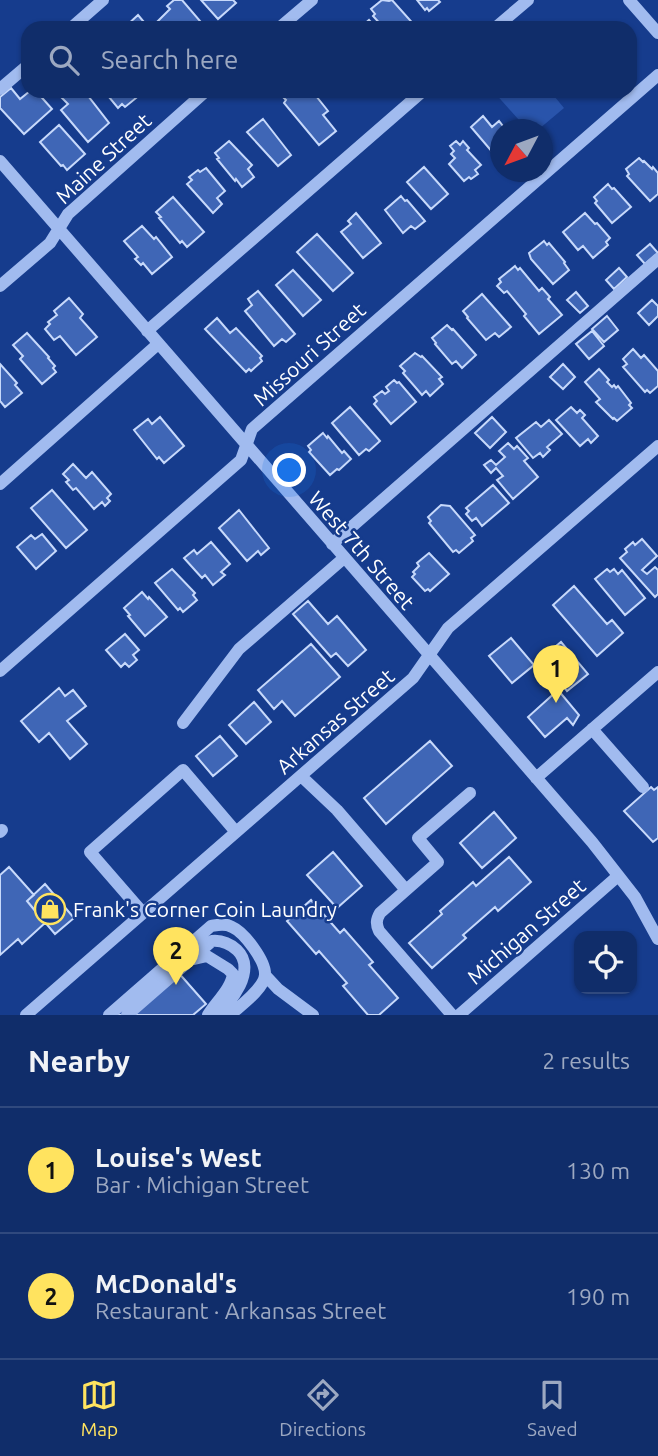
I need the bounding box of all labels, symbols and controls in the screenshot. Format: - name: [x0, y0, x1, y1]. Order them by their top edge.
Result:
- search box: [21, 21, 637, 98]
- icon: search: [45, 41, 83, 79]
- text: Search here: [101, 45, 238, 74]
- street label: Maine Street: [51, 108, 155, 208]
- north arrow: [490, 119, 553, 182]
- street label: Missouri Street: [248, 297, 370, 411]
- your location: [272, 453, 306, 487]
- street label: West 7th Street: [304, 486, 420, 614]
- pin: 1: [533, 645, 579, 703]
- street label: Arkansas Street: [271, 664, 399, 778]
- street label: Michigan Street: [462, 873, 590, 989]
- shop icon: Frank's Corner Coin Laundry: [33, 892, 67, 926]
- place label: Frank's Corner Coin Laundry: [73, 897, 337, 921]
- pin: 2: [153, 927, 199, 985]
- map controls: [574, 931, 637, 994]
- button: locate: [574, 931, 637, 994]
- text: Nearby: [28, 1044, 130, 1078]
- text: 2 results: [542, 1048, 630, 1073]
- text: Louise's West: [95, 1143, 262, 1172]
- text: 1: [45, 1158, 57, 1183]
- text: 130 m: [566, 1158, 630, 1183]
- text: Bar · Michigan Street: [95, 1172, 309, 1197]
- text: McDonald's: [95, 1269, 237, 1298]
- text: 2: [45, 1284, 57, 1309]
- text: 190 m: [566, 1284, 630, 1309]
- text: Restaurant · Arkansas Street: [95, 1298, 386, 1323]
- tab: Map: [80, 1376, 118, 1440]
- tab: Directions: [279, 1376, 366, 1440]
- tab: Saved: [527, 1376, 578, 1440]

